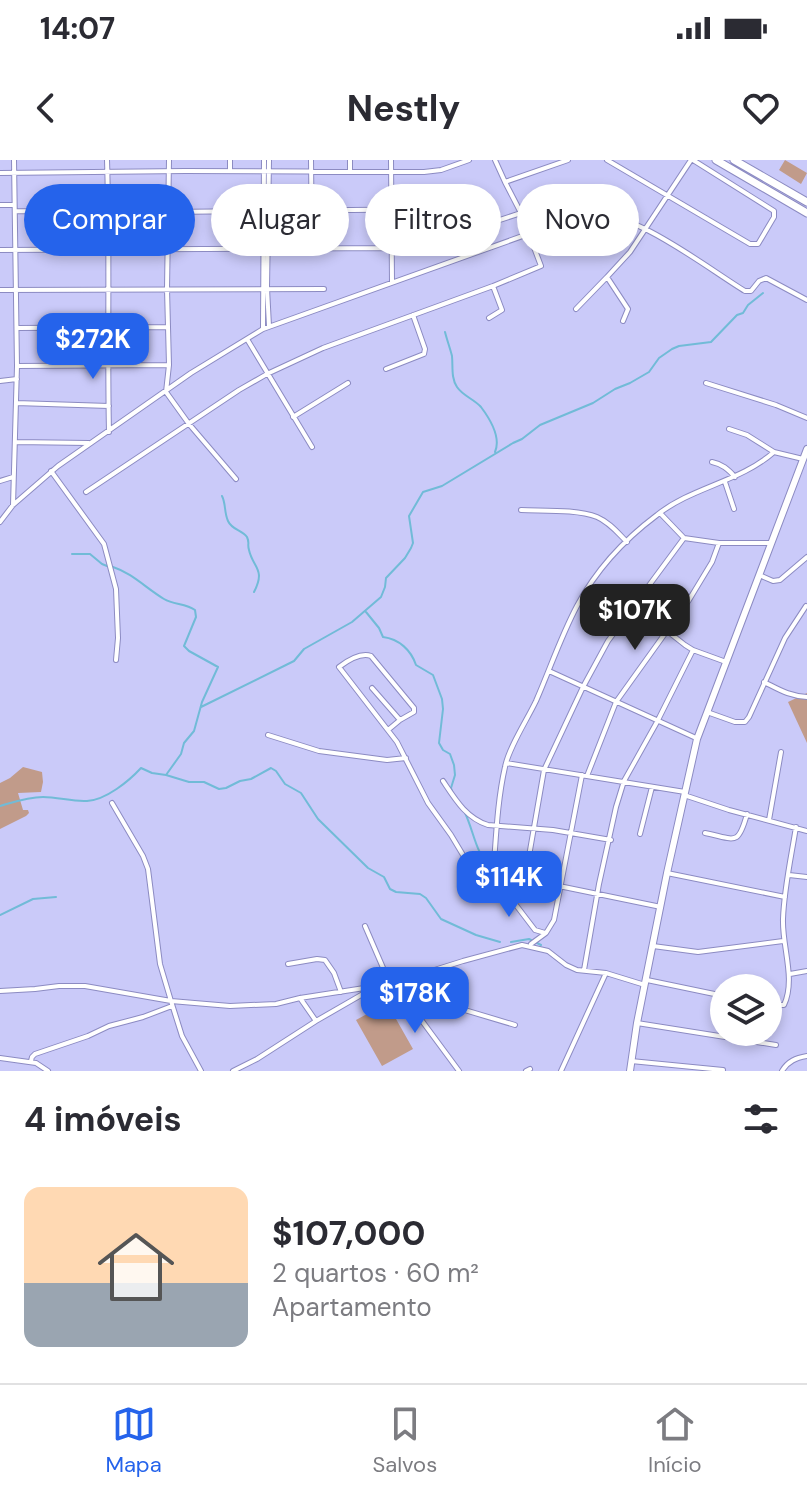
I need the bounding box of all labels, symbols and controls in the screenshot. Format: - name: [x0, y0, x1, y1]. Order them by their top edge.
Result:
- text: 14:07: [40, 9, 115, 48]
- text: Nestly: [347, 85, 460, 132]
- icon: back: [24, 86, 68, 130]
- icon: heart: [739, 86, 783, 130]
- chip: Comprar: [24, 184, 195, 256]
- chip: Alugar: [211, 184, 349, 256]
- chip: Filtros: [365, 184, 501, 256]
- chip: Novo: [517, 184, 639, 256]
- pin: $272K: [37, 313, 149, 381]
- text: $272K: [55, 322, 131, 356]
- pin: $107K: [579, 584, 691, 652]
- text: $107K: [598, 593, 672, 627]
- pin: $114K: [453, 851, 565, 919]
- text: $114K: [475, 860, 543, 894]
- pin: $178K: [359, 967, 471, 1035]
- map controls: [710, 974, 782, 1046]
- button: layers: [710, 974, 782, 1046]
- text: $178K: [379, 976, 451, 1010]
- text: 4 imóveis: [24, 1097, 182, 1142]
- icon: filters: [739, 1097, 783, 1141]
- text: $107,000: [272, 1211, 425, 1256]
- icon: home: [88, 1219, 184, 1315]
- text: 2 quartos · 60 m²: [272, 1256, 479, 1290]
- text: Apartamento: [272, 1290, 432, 1324]
- tab: Mapa: [105, 1402, 162, 1479]
- tab: Salvos: [372, 1402, 437, 1479]
- tab: Início: [648, 1402, 702, 1479]

